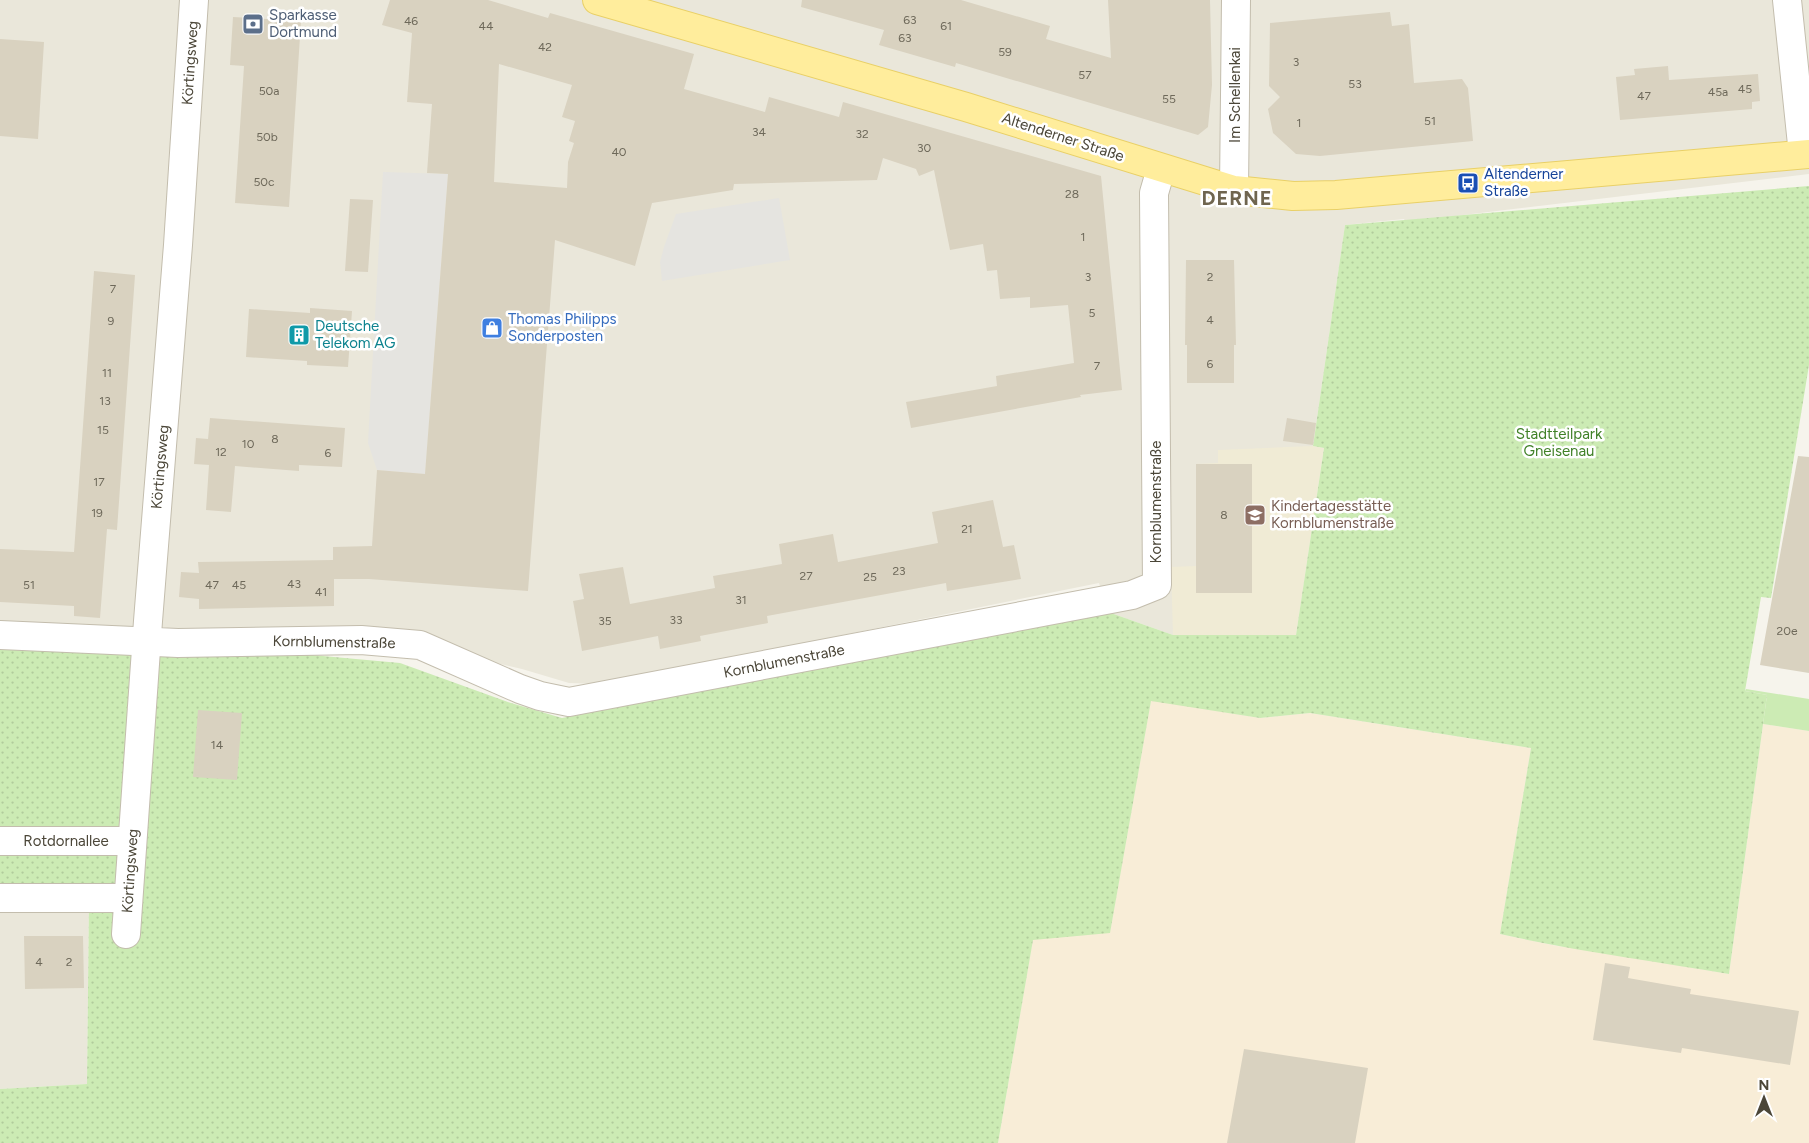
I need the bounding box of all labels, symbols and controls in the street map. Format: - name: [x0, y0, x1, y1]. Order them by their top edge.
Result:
- place label: Sparkasse Dortmund: [269, 6, 337, 41]
- bank icon: Sparkasse Dortmund: [241, 12, 265, 36]
- house number: 63: [903, 13, 917, 27]
- house number: 46: [404, 14, 418, 28]
- house number: 44: [479, 19, 494, 33]
- house number: 61: [940, 19, 952, 33]
- street label: Körtingsweg: [178, 20, 202, 106]
- house number: 63: [898, 31, 912, 45]
- house number: 42: [538, 40, 552, 54]
- house number: 59: [998, 45, 1012, 59]
- street label: Im Schellenkai: [1226, 47, 1244, 143]
- house number: 3: [1293, 55, 1299, 69]
- house number: 57: [1078, 68, 1092, 82]
- house number: 53: [1348, 77, 1362, 91]
- house number: 45: [1738, 82, 1752, 96]
- house number: 50a: [259, 84, 279, 98]
- house number: 45a: [1708, 85, 1728, 99]
- house number: 47: [1637, 89, 1651, 103]
- house number: 55: [1162, 92, 1176, 106]
- street label: Altenderner Straße: [1000, 109, 1126, 165]
- house number: 51: [1424, 114, 1436, 128]
- house number: 1: [1297, 116, 1301, 130]
- house number: 34: [752, 125, 767, 139]
- house number: 32: [855, 127, 869, 141]
- house number: 50b: [256, 130, 278, 144]
- house number: 30: [917, 141, 931, 155]
- house number: 40: [611, 145, 627, 159]
- place label: Altenderner Straße: [1484, 165, 1563, 200]
- bus stop icon: Altenderner Straße: [1456, 171, 1480, 195]
- house number: 50c: [253, 175, 275, 189]
- district label: DERNE: [1202, 186, 1272, 210]
- house number: 28: [1065, 187, 1079, 201]
- house number: 1: [1081, 230, 1085, 244]
- house number: 3: [1085, 270, 1091, 284]
- house number: 2: [1207, 270, 1213, 284]
- house number: 7: [110, 282, 117, 296]
- house number: 5: [1089, 306, 1096, 320]
- place label: Thomas Philipps Sonderposten: [508, 310, 617, 345]
- house number: 4: [1206, 313, 1214, 327]
- house number: 9: [108, 314, 115, 328]
- shop icon: Thomas Philipps Sonderposten: [480, 316, 504, 340]
- place label: Deutsche Telekom AG: [315, 317, 396, 352]
- building icon: Deutsche Telekom AG: [287, 323, 311, 347]
- house number: 6: [1207, 357, 1214, 371]
- house number: 7: [1094, 359, 1101, 373]
- house number: 11: [102, 366, 112, 380]
- house number: 13: [99, 394, 111, 408]
- house number: 15: [97, 423, 109, 437]
- street label: Körtingsweg: [147, 424, 173, 510]
- park label: Stadtteilpark Gneisenau: [1516, 425, 1603, 460]
- house number: 8: [271, 432, 279, 446]
- house number: 10: [242, 437, 255, 451]
- street label: Kornblumenstraße: [1147, 441, 1165, 563]
- house number: 12: [215, 445, 227, 459]
- house number: 6: [325, 446, 332, 460]
- house number: 17: [93, 475, 105, 489]
- place label: Kindertagesstätte Kornblumenstraße: [1271, 497, 1394, 532]
- school or university icon: Kindertagesstätte Kornblumenstraße: [1243, 503, 1267, 527]
- house number: 19: [91, 506, 103, 520]
- house number: 8: [1220, 508, 1228, 522]
- house number: 21: [961, 522, 973, 536]
- house number: 23: [892, 564, 906, 578]
- house number: 27: [799, 569, 813, 583]
- house number: 25: [863, 570, 877, 584]
- house number: 43: [287, 577, 301, 591]
- house number: 51: [23, 578, 35, 592]
- house number: 47: [205, 578, 219, 592]
- house number: 45: [232, 578, 246, 592]
- house number: 41: [315, 585, 327, 599]
- house number: 31: [735, 593, 747, 607]
- house number: 33: [669, 613, 683, 627]
- house number: 35: [598, 614, 612, 628]
- house number: 20e: [1777, 624, 1798, 638]
- street label: Kornblumenstraße: [272, 632, 396, 652]
- street label: Kornblumenstraße: [722, 640, 846, 682]
- house number: 14: [211, 738, 224, 752]
- street label: Körtingsweg: [118, 828, 142, 914]
- street label: Rotdornallee: [23, 832, 109, 850]
- house number: 4: [35, 955, 43, 969]
- house number: 2: [66, 955, 72, 969]
- north arrow: [1739, 1073, 1789, 1123]
- text: N: [1759, 1077, 1769, 1094]

